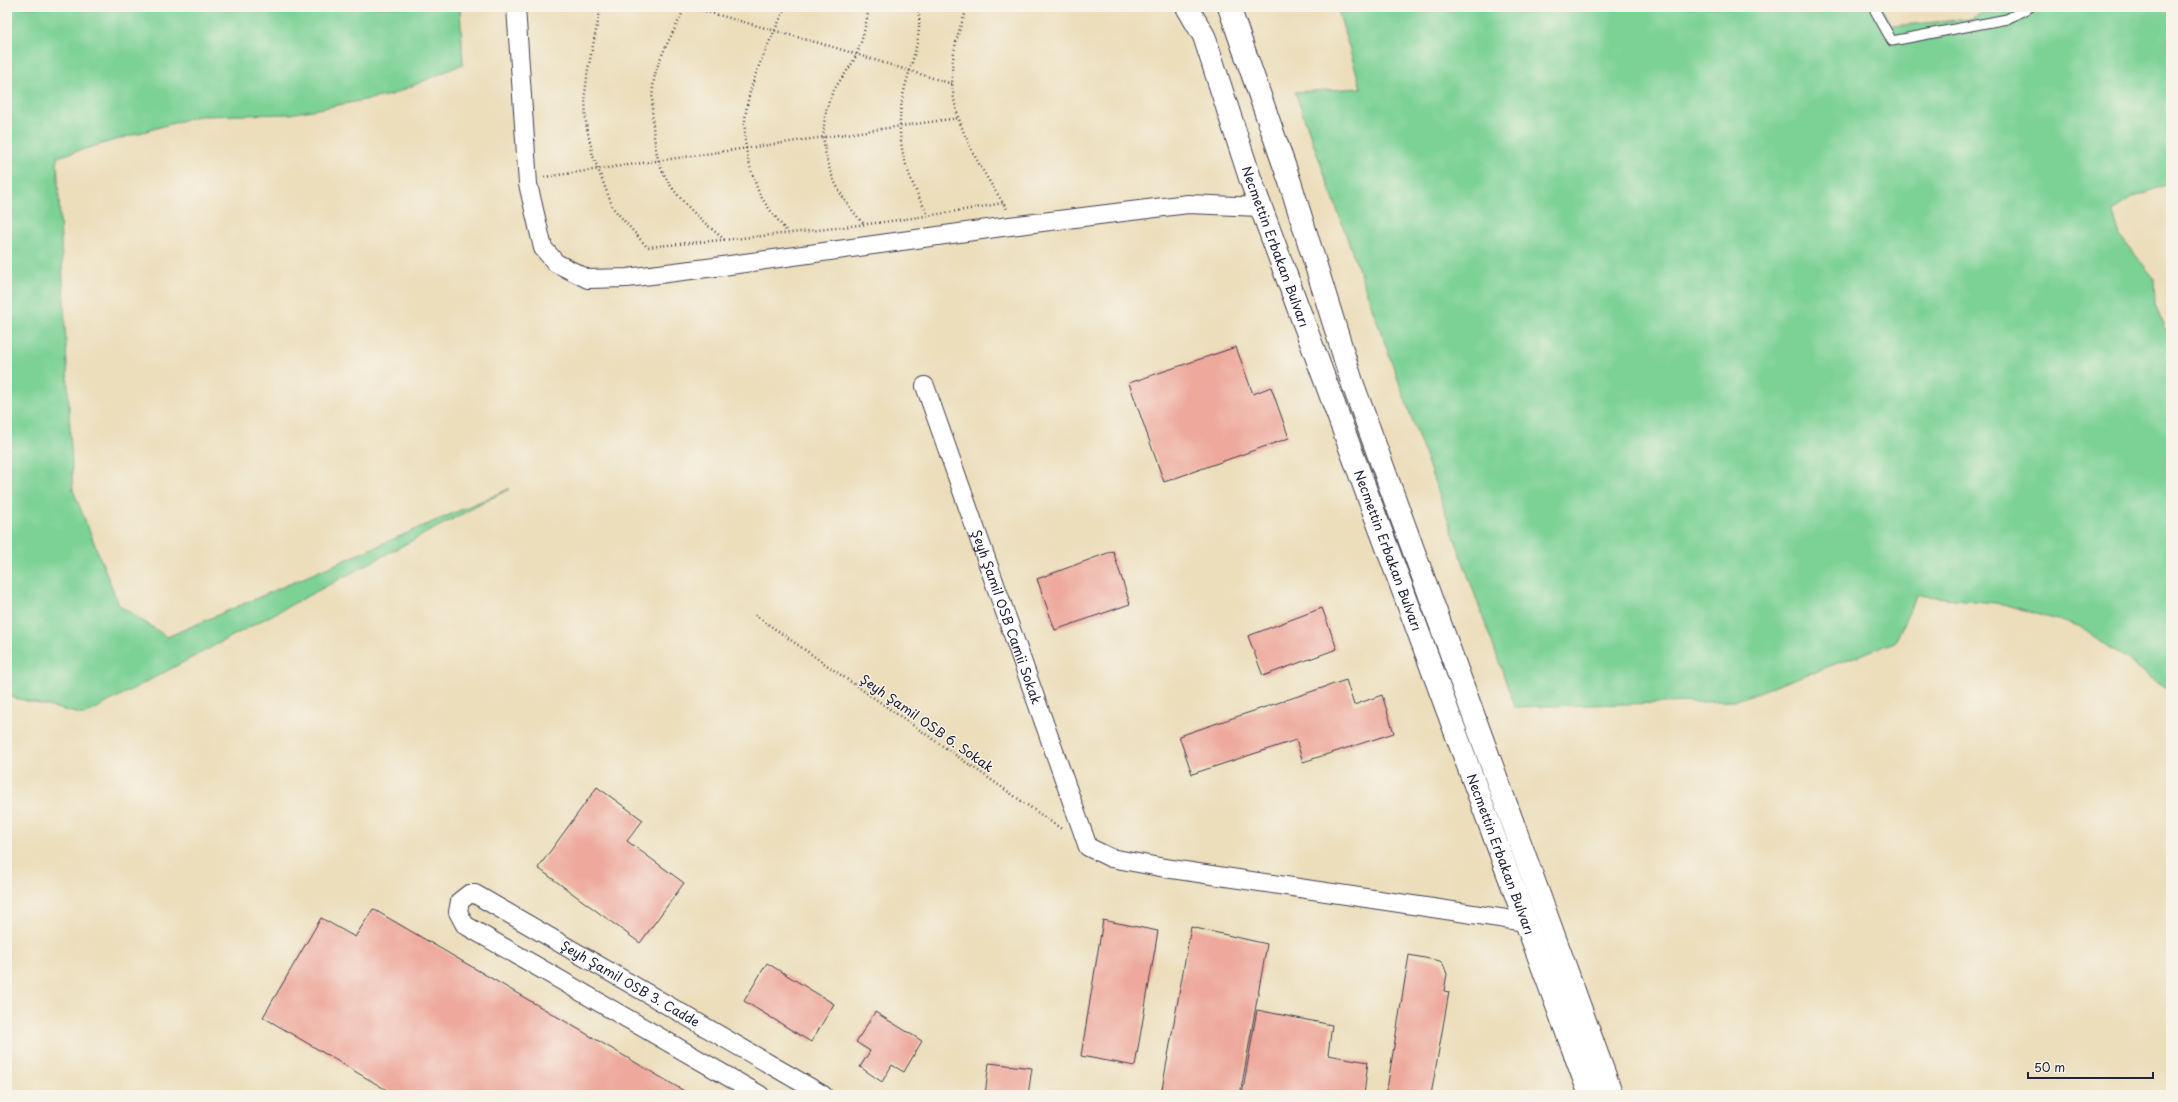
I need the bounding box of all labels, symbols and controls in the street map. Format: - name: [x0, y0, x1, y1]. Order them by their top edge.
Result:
- street label: Necmettin Erbakan Bulvarı: [1238, 164, 1314, 329]
- street label: Necmettin Erbakan Bulvarı: [1350, 467, 1427, 633]
- street label: Şeyh Şamil OSB Camii Sokak: [968, 527, 1047, 707]
- street label: Şeyh Şamil OSB 6. Sokak: [857, 669, 998, 776]
- street label: Necmettin Erbakan Bulvarı: [1463, 771, 1540, 937]
- street label: Şeyh Şamil OSB 3. Cadde: [557, 936, 703, 1031]
- scale bar: [2028, 1054, 2153, 1080]
- text: 50 m: [2034, 1058, 2065, 1076]

